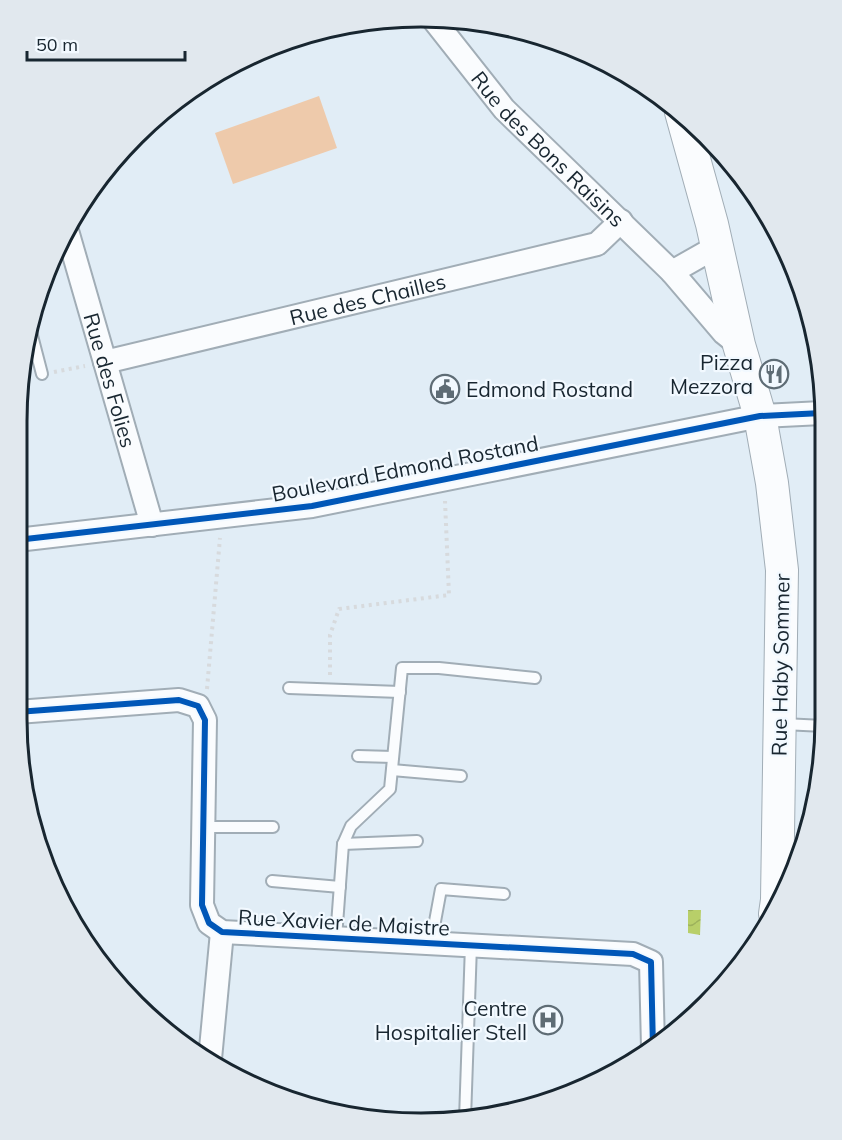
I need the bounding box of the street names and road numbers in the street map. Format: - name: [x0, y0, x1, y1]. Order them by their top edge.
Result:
- street label: Rue des Bons Raisins: [466, 66, 630, 232]
- street label: Rue des Chailles: [287, 268, 448, 330]
- street label: Rue des Folies: [78, 310, 142, 450]
- street label: Boulevard Edmond Rostand: [270, 429, 540, 507]
- street label: Rue Haby Sommer: [765, 573, 795, 756]
- street label: Rue Xavier de Maistre: [237, 903, 451, 941]

